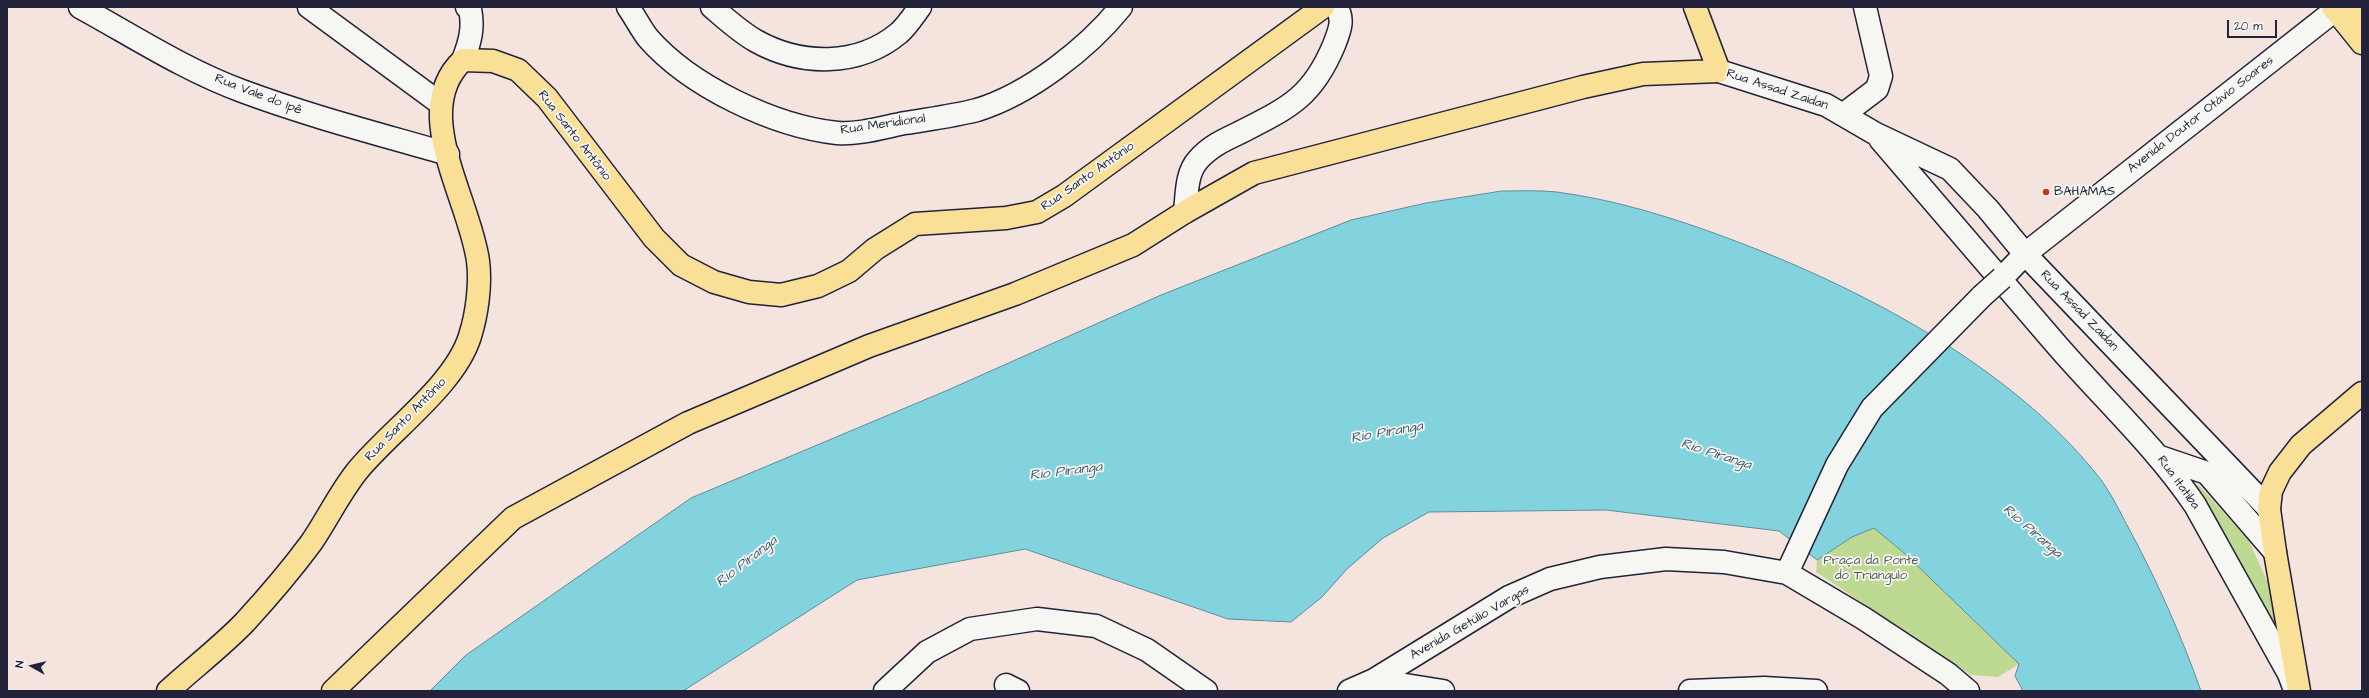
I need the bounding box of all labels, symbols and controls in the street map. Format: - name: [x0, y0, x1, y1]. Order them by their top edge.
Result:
- scale bar: [2229, 12, 2279, 38]
- text: 20 m: [2234, 18, 2263, 35]
- street label: Avenida Doutor Otávio Soares: [2125, 53, 2277, 177]
- street label: Rua Assad Zaidan: [1724, 66, 1830, 114]
- street label: Rua Vale do Ipê: [212, 71, 304, 119]
- street label: Rua Santo Antônio: [534, 88, 614, 184]
- street label: Rua Meridional: [839, 111, 927, 139]
- street label: Rua Santo Antônio: [1038, 139, 1138, 215]
- place label: BAHAMAS: [2054, 184, 2115, 200]
- marker: BAHAMAS: [2041, 187, 2051, 197]
- street label: Rua Assad Zaidan: [2037, 267, 2121, 355]
- street label: Rua Santo Antônio: [362, 375, 450, 465]
- water label: Rio Piranga: [1350, 418, 1424, 448]
- water label: Rio Piranga: [1679, 436, 1753, 474]
- street label: Rua Itatiba: [2153, 453, 2203, 513]
- water label: Rio Piranga: [1029, 459, 1103, 485]
- water label: Rio Piranga: [1999, 502, 2065, 562]
- water label: Rio Piranga: [713, 533, 781, 591]
- park label: Praça da Ponte do Triangulo: [1824, 553, 1918, 584]
- street label: Avenida Getúlio Vargas: [1408, 582, 1532, 664]
- north arrow: [12, 646, 52, 686]
- text: N: [12, 660, 28, 669]

